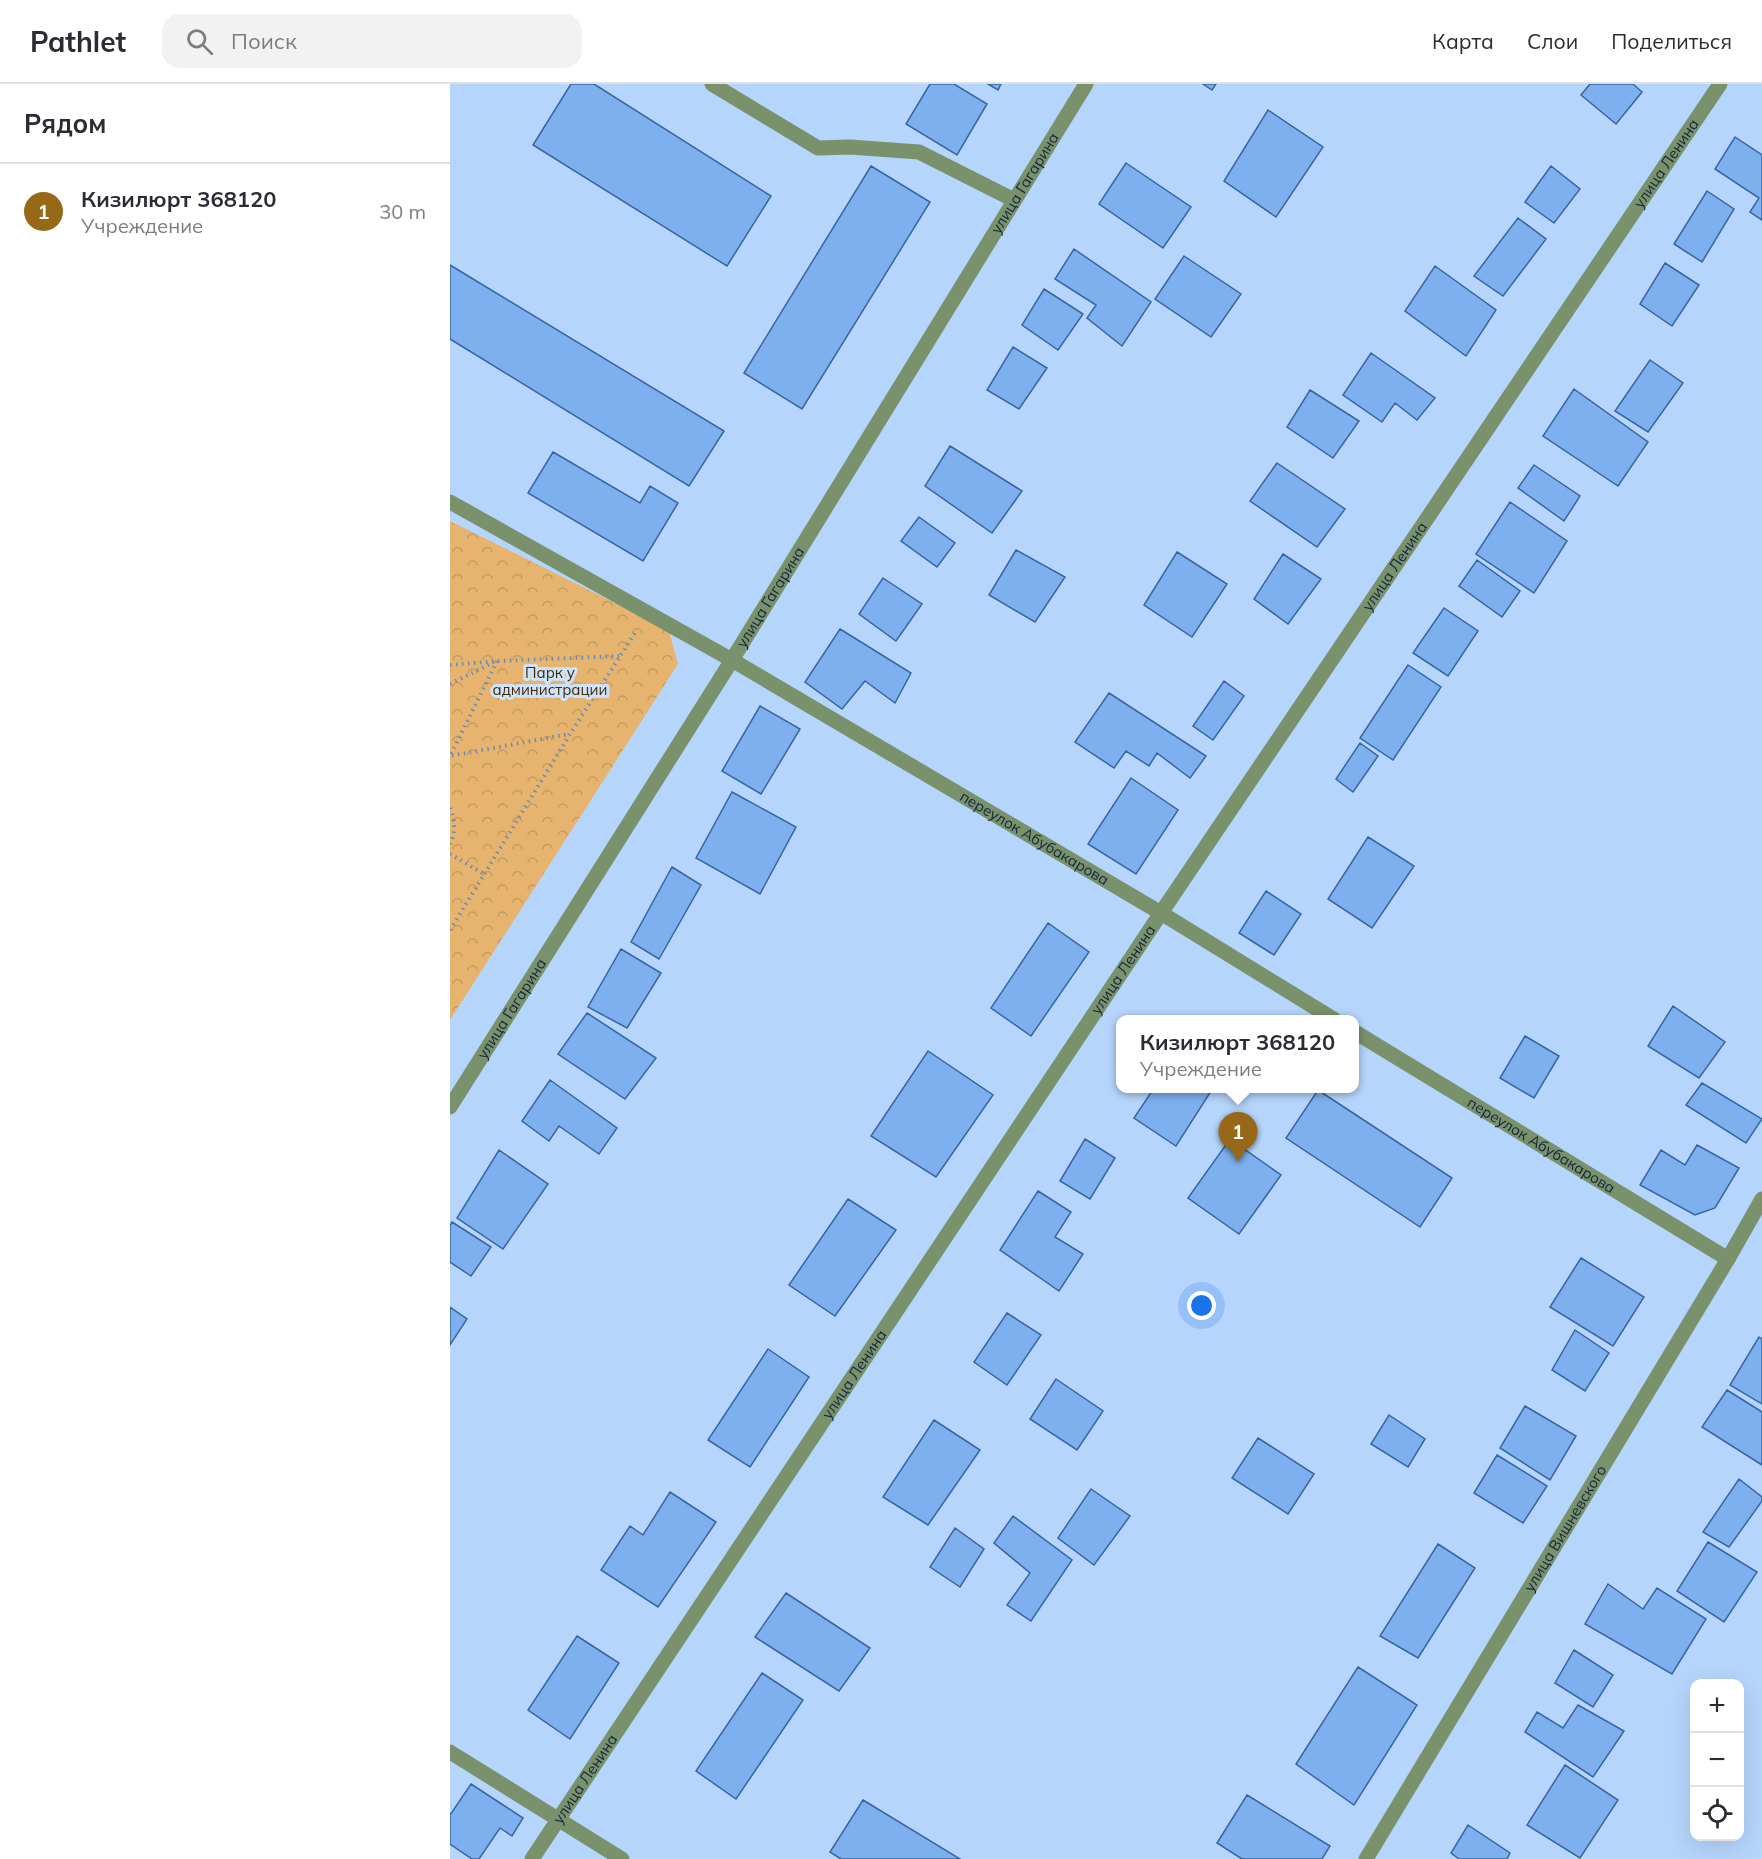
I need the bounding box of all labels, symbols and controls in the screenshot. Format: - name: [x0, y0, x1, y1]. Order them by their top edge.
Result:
- search box: [162, 14, 582, 68]
- text: Pathlet: [30, 24, 126, 59]
- icon: search: [183, 25, 216, 58]
- text: Поиск: [231, 27, 297, 55]
- text: Карта: [1432, 28, 1494, 54]
- text: Слои: [1527, 28, 1578, 54]
- text: Поделиться: [1611, 28, 1732, 54]
- text: Рядом: [24, 107, 107, 140]
- street label: улица Ленина: [1629, 115, 1703, 211]
- street label: улица Гагарина: [986, 129, 1063, 237]
- text: Кизилюрт 368120: [81, 185, 276, 213]
- text: 1: [38, 199, 50, 224]
- text: 30 m: [379, 199, 426, 224]
- text: Учреждение: [81, 213, 203, 238]
- street label: улица Ленина: [1357, 518, 1431, 614]
- street label: улица Гагарина: [732, 543, 808, 651]
- park label: Парк у администрации: [493, 663, 607, 699]
- street label: переулок Абубакарова: [957, 787, 1113, 889]
- street label: улица Ленина: [1086, 921, 1159, 1018]
- street label: улица Гагарина: [473, 955, 550, 1062]
- popup: [1116, 1015, 1359, 1093]
- text: Кизилюрт 368120: [1140, 1028, 1335, 1056]
- text: Учреждение: [1140, 1056, 1262, 1081]
- street label: переулок Абубакарова: [1464, 1093, 1619, 1197]
- pin: 1: [1218, 1112, 1258, 1162]
- your location: [1187, 1291, 1216, 1320]
- street label: улица Ленина: [817, 1326, 890, 1422]
- street label: улица Вишневского: [1520, 1461, 1610, 1595]
- map controls: [1690, 1679, 1744, 1841]
- button: +: [1690, 1679, 1744, 1733]
- street label: улица Ленина: [548, 1730, 621, 1827]
- button: −: [1690, 1733, 1744, 1787]
- button: locate: [1690, 1787, 1744, 1841]

